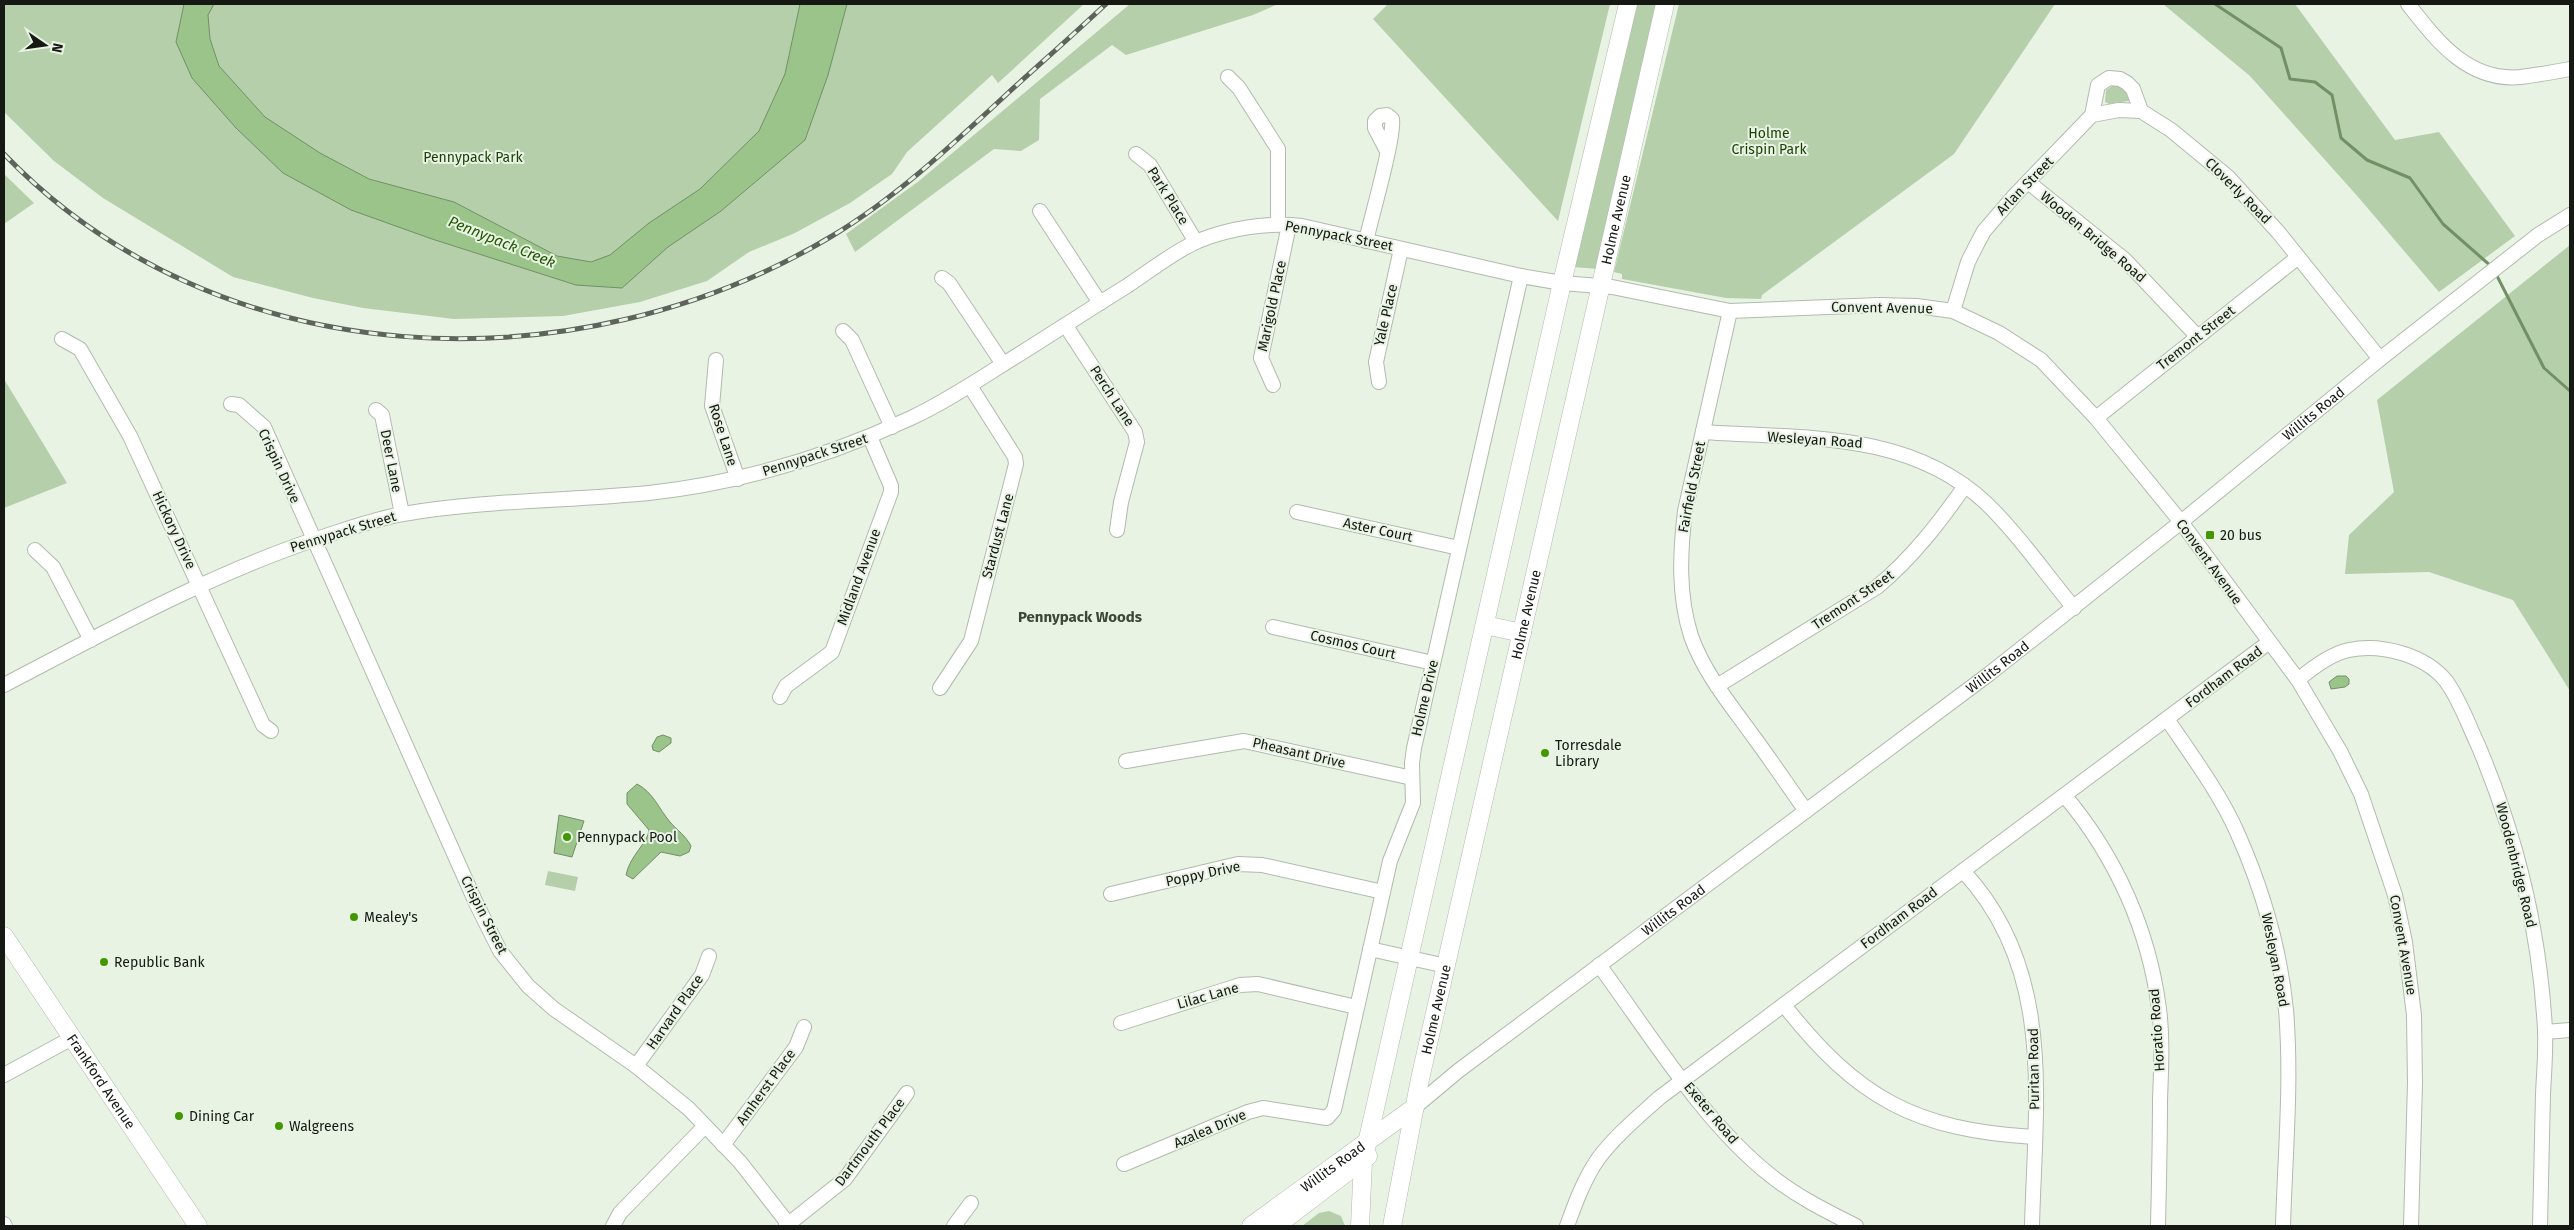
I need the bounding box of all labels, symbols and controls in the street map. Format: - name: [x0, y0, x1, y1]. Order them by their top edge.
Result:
- north arrow: [20, 20, 70, 70]
- text: N: [48, 41, 67, 54]
- park label: Holme Crispin Park: [1731, 125, 1807, 158]
- park label: Pennypack Park: [423, 149, 524, 166]
- street label: Arlan Street: [1993, 152, 2058, 219]
- street label: Cloverly Road: [2201, 154, 2275, 228]
- street label: Park Place: [1144, 164, 1192, 228]
- street label: Holme Avenue: [1597, 173, 1634, 266]
- street label: Wooden Bridge Road: [2037, 188, 2149, 286]
- water label: Pennypack Creek: [446, 212, 558, 272]
- street label: Pennypack Street: [1283, 217, 1395, 255]
- street label: Marigold Place: [1254, 259, 1290, 353]
- street label: Yale Place: [1371, 282, 1401, 348]
- street label: Convent Avenue: [1831, 299, 1933, 317]
- street label: Tremont Street: [2154, 302, 2239, 374]
- street label: Perch Lane: [1086, 362, 1138, 430]
- street label: Willits Road: [2279, 383, 2348, 444]
- street label: Rose Lane: [705, 402, 741, 468]
- street label: Crispin Drive: [254, 426, 304, 506]
- street label: Deer Lane: [377, 428, 405, 494]
- street label: Wesleyan Road: [1767, 428, 1863, 452]
- street label: Pennypack Street: [760, 430, 871, 480]
- street label: Fairfield Street: [1675, 439, 1709, 534]
- street label: Hickory Drive: [149, 488, 199, 572]
- street label: Stardust Lane: [978, 492, 1018, 580]
- street label: Pennypack Street: [288, 508, 399, 556]
- street label: Aster Court: [1342, 514, 1415, 546]
- street label: Convent Avenue: [2172, 516, 2246, 608]
- street label: Midland Avenue: [834, 526, 884, 628]
- place label: 20 bus: [2220, 527, 2262, 544]
- marker: 20 bus: [2204, 529, 2216, 541]
- street label: Tremont Street: [1809, 566, 1898, 633]
- street label: Holme Avenue: [1507, 568, 1544, 661]
- district label: Pennypack Woods: [1018, 608, 1142, 626]
- street label: Cosmos Court: [1309, 627, 1398, 663]
- street label: Willits Road: [1962, 637, 2032, 697]
- street label: Fordham Road: [2182, 643, 2266, 711]
- street label: Holme Drive: [1408, 658, 1442, 738]
- street label: Pheasant Drive: [1251, 734, 1347, 772]
- place label: Torresdale Library: [1555, 737, 1622, 770]
- marker: Torresdale Library: [1539, 747, 1551, 759]
- street label: Woodenbridge Road: [2492, 801, 2540, 929]
- place label: Pennypack Pool: [577, 829, 677, 846]
- marker: Pennypack Pool: [561, 831, 573, 843]
- street label: Poppy Drive: [1164, 858, 1242, 890]
- street label: Crispin Street: [457, 873, 511, 958]
- street label: Willits Road: [1638, 881, 1709, 939]
- street label: Fordham Road: [1857, 884, 1941, 952]
- street label: Convent Avenue: [2386, 893, 2420, 997]
- place label: Mealey's: [364, 909, 418, 926]
- marker: Mealey's: [348, 911, 360, 923]
- street label: Wesleyan Road: [2258, 911, 2292, 1009]
- place label: Republic Bank: [114, 954, 205, 971]
- marker: Republic Bank: [98, 956, 110, 968]
- street label: Holme Avenue: [1417, 963, 1454, 1056]
- street label: Harvard Place: [643, 971, 707, 1053]
- street label: Lilac Lane: [1175, 979, 1241, 1013]
- street label: Horatio Road: [2146, 988, 2168, 1072]
- street label: Puritan Road: [2025, 1028, 2043, 1110]
- street label: Frankford Avenue: [63, 1031, 139, 1132]
- street label: Amherst Place: [733, 1046, 799, 1128]
- street label: Exeter Road: [1680, 1079, 1742, 1147]
- street label: Dartmouth Place: [831, 1095, 909, 1189]
- street label: Azalea Drive: [1171, 1106, 1249, 1152]
- place label: Dining Car: [189, 1108, 255, 1125]
- marker: Dining Car: [173, 1110, 185, 1122]
- place label: Walgreens: [289, 1118, 354, 1135]
- marker: Walgreens: [273, 1120, 285, 1132]
- street label: Willits Road: [1297, 1138, 1368, 1196]

